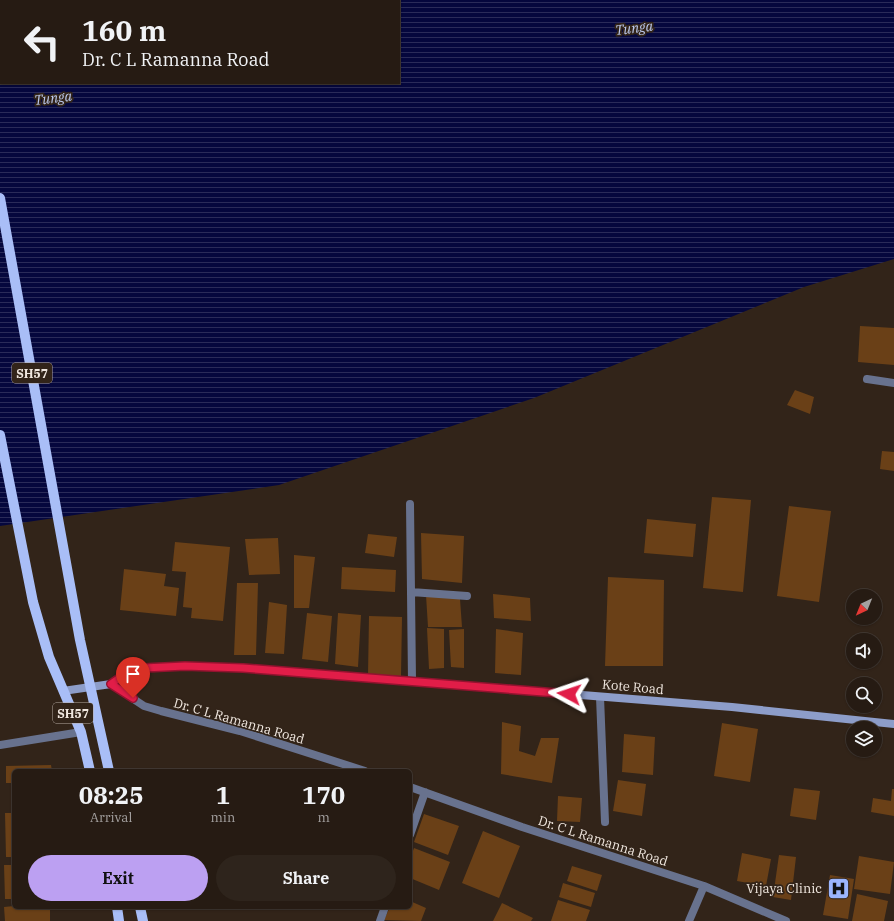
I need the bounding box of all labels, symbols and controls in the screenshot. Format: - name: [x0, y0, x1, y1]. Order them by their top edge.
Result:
- text: 160 m: [82, 12, 166, 49]
- icon: left: [16, 16, 68, 68]
- water label: Tunga: [614, 17, 654, 39]
- text: Dr. C L Ramanna Road: [82, 48, 269, 71]
- water label: Tunga: [33, 87, 73, 109]
- road number: SH57: [12, 363, 52, 383]
- north arrow: [846, 589, 882, 625]
- map controls: [846, 589, 882, 757]
- button: sound: [846, 633, 882, 669]
- pin: [116, 657, 150, 698]
- icon: arrive: [122, 663, 144, 685]
- position arrow: [548, 673, 590, 715]
- street label: Kote Road: [601, 676, 665, 698]
- button: search: [846, 677, 882, 713]
- street label: Dr. C L Ramanna Road: [172, 694, 306, 748]
- road number: SH57: [53, 703, 93, 723]
- button: layers: [846, 721, 882, 757]
- text: 08:25: [79, 779, 144, 811]
- text: 1: [216, 779, 230, 811]
- text: 170: [302, 779, 345, 811]
- text: Arrival: [90, 809, 132, 826]
- text: min: [210, 809, 235, 826]
- text: m: [317, 809, 330, 826]
- street label: Dr. C L Ramanna Road: [536, 812, 670, 870]
- button: Exit: [28, 855, 208, 901]
- button: Share: [216, 855, 396, 901]
- hospital icon: Vijaya Clinic: [825, 875, 851, 901]
- place label: Vijaya Clinic: [746, 880, 822, 897]

